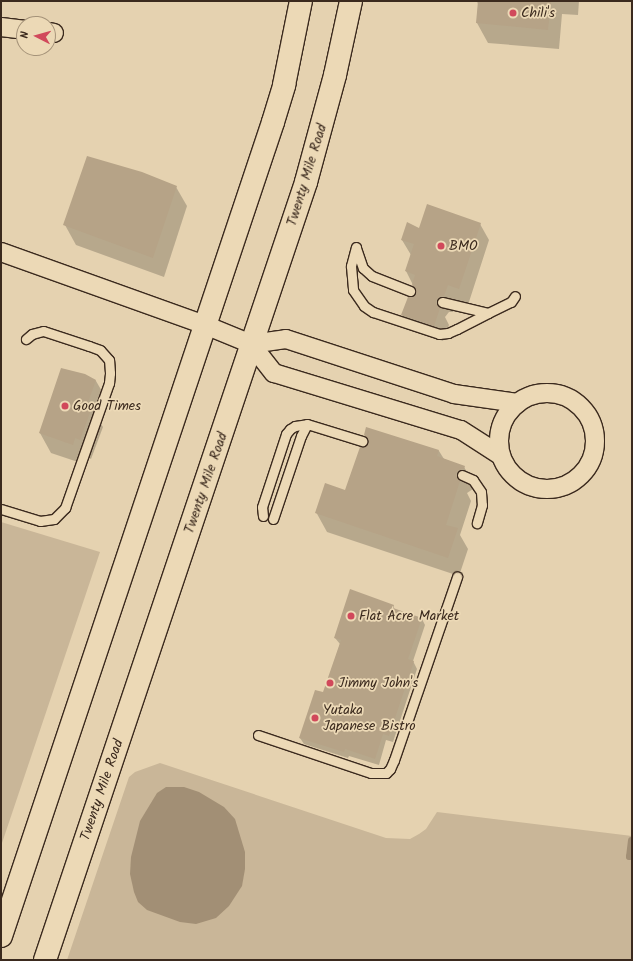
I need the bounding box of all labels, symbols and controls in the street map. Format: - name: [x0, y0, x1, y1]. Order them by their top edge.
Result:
- place label: Chili's: [521, 5, 555, 21]
- marker: Chili's: [508, 8, 518, 18]
- north arrow: [16, 16, 56, 56]
- text: N: [16, 30, 34, 39]
- street label: Twenty Mile Road: [283, 122, 331, 228]
- place label: BMO: [449, 238, 478, 254]
- marker: BMO: [436, 241, 446, 251]
- place label: Good Times: [73, 398, 141, 414]
- marker: Good Times: [60, 401, 70, 411]
- street label: Twenty Mile Road: [181, 430, 231, 536]
- place label: Flat Acre Market: [359, 608, 459, 624]
- marker: Flat Acre Market: [346, 611, 356, 621]
- place label: Jimmy John's: [338, 675, 418, 691]
- marker: Jimmy John's: [325, 678, 335, 688]
- place label: Yutaka Japanese Bistro: [323, 702, 416, 734]
- marker: Yutaka Japanese Bistro: [310, 713, 320, 723]
- street label: Twenty Mile Road: [77, 737, 127, 843]

